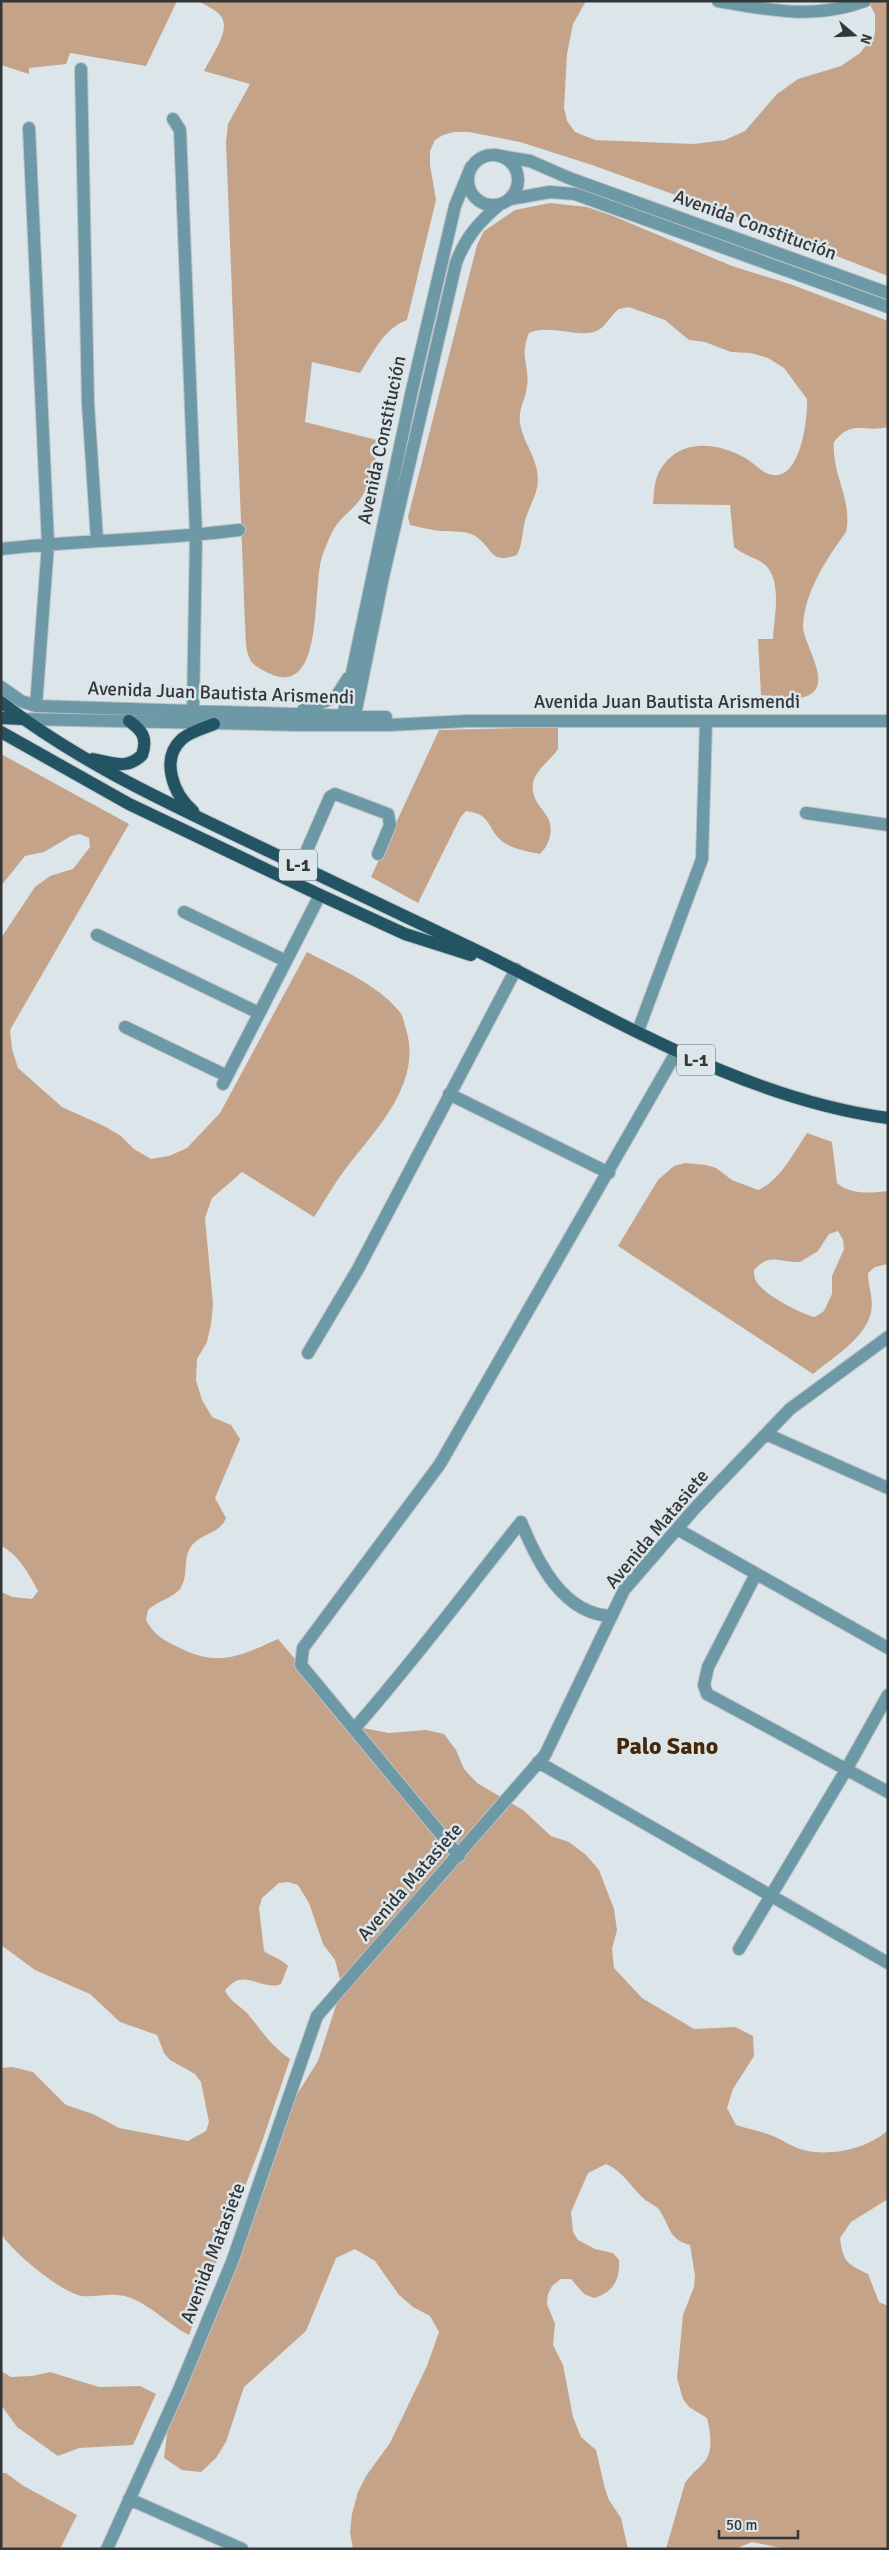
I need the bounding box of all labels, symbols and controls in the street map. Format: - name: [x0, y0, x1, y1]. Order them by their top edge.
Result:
- north arrow: [829, 10, 879, 60]
- text: N: [856, 32, 875, 46]
- street label: Avenida Constitución: [670, 184, 840, 266]
- street label: Avenida Constitución: [352, 353, 412, 527]
- street label: Avenida Juan Bautista Arismendi: [87, 676, 355, 710]
- street label: Avenida Juan Bautista Arismendi: [534, 690, 800, 714]
- road number: L-1: [279, 850, 317, 880]
- road number: L-1: [677, 1044, 715, 1076]
- street label: Avenida Matasiete: [600, 1464, 714, 1594]
- district label: Palo Sano: [616, 1731, 718, 1761]
- street label: Avenida Matasiete: [352, 1818, 468, 1946]
- street label: Avenida Matasiete: [175, 2179, 251, 2327]
- scale bar: [719, 2508, 798, 2540]
- text: 50 m: [726, 2516, 757, 2534]

